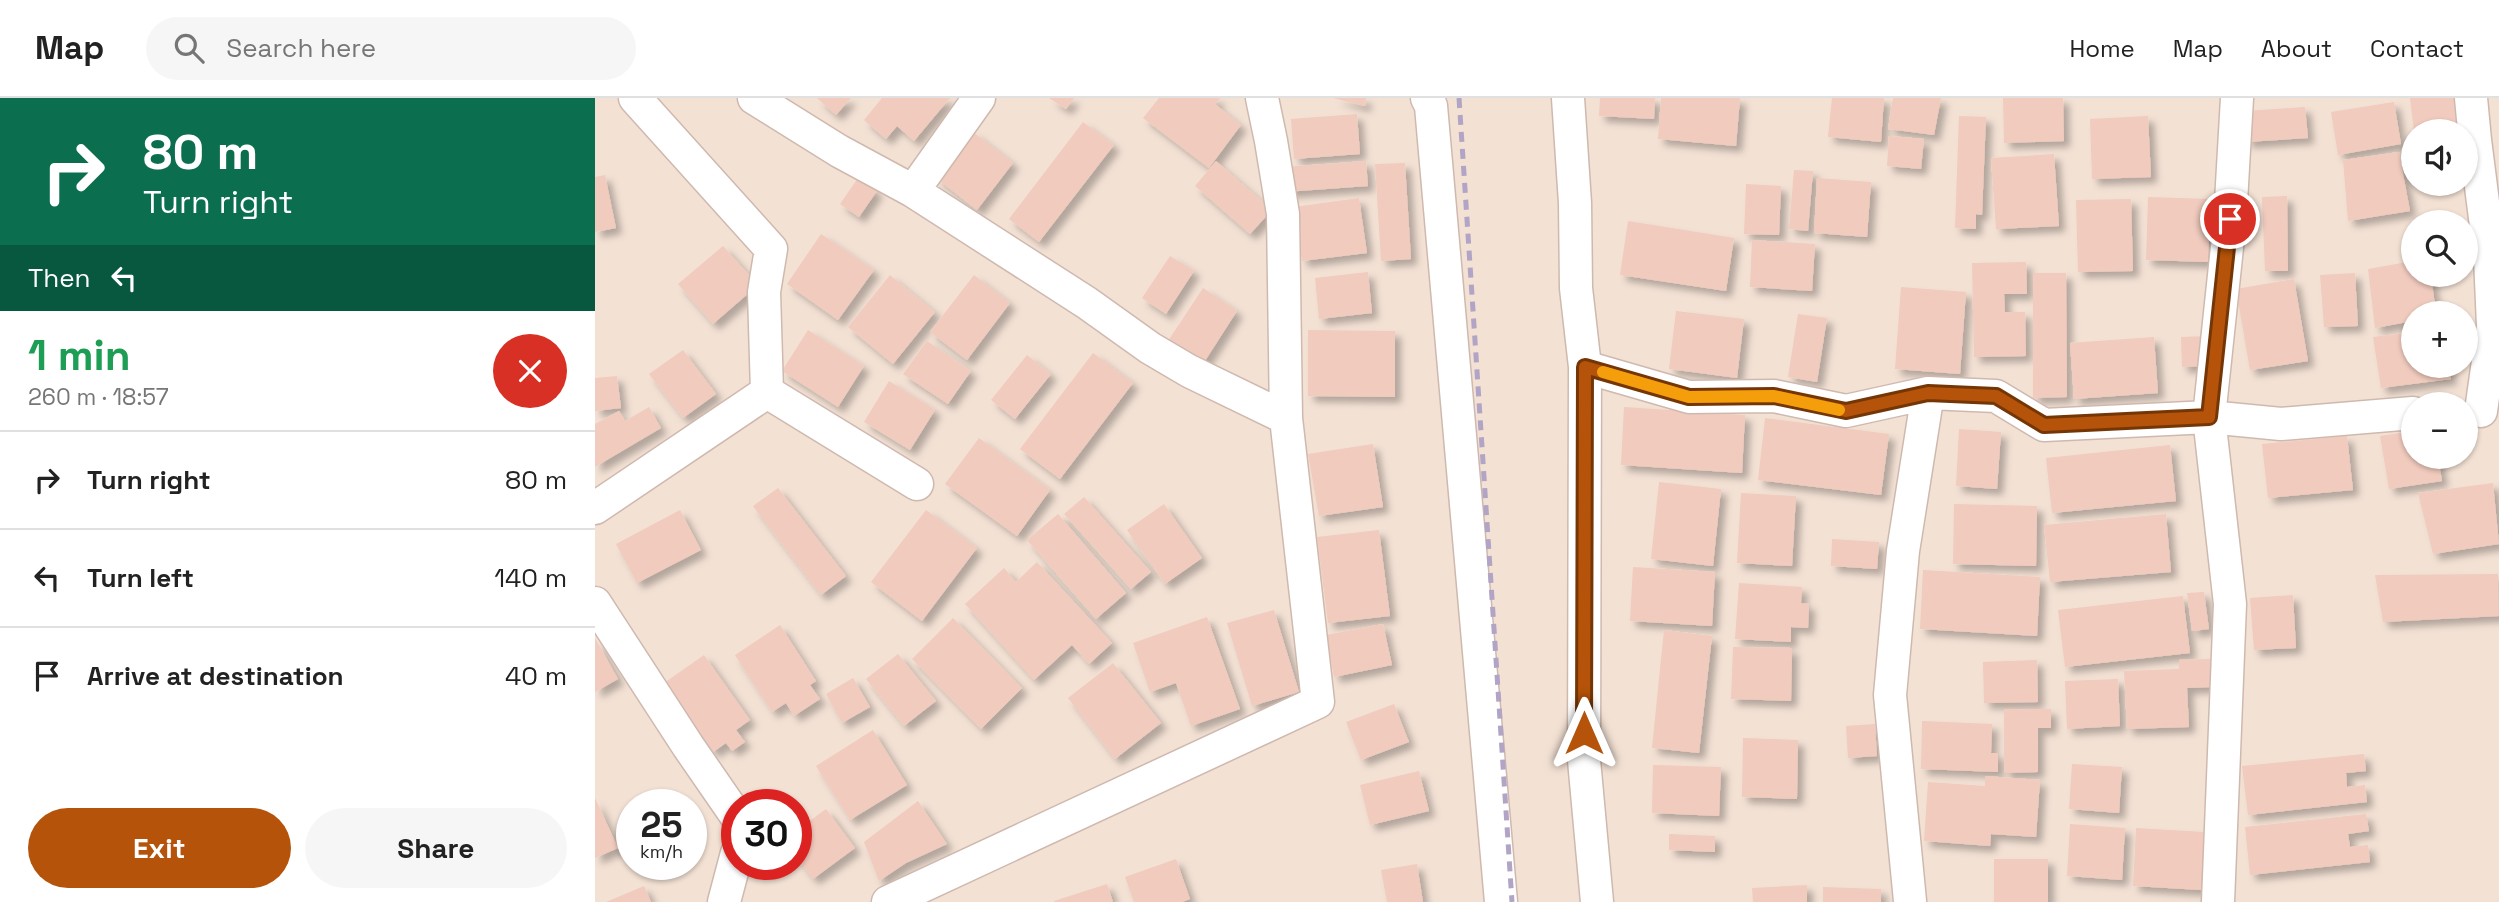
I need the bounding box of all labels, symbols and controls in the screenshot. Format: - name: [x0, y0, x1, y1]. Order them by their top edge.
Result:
- search box: [146, 17, 636, 80]
- text: Map: [35, 27, 104, 69]
- icon: search: [170, 29, 208, 67]
- text: Search here: [226, 31, 376, 65]
- text: Home: [2069, 33, 2135, 64]
- text: Map: [2173, 33, 2223, 64]
- text: About: [2261, 33, 2332, 64]
- text: Contact: [2370, 33, 2464, 64]
- map controls: [2401, 119, 2478, 469]
- button: sound: [2401, 119, 2478, 196]
- text: 80 m: [143, 121, 258, 183]
- icon: right: [28, 126, 119, 217]
- text: Turn right: [143, 182, 293, 222]
- pin: [2200, 189, 2260, 249]
- icon: arrive: [2211, 200, 2249, 238]
- button: search: [2401, 210, 2478, 287]
- icon: left: [105, 259, 143, 297]
- text: Then: [28, 261, 91, 295]
- button: +: [2401, 301, 2478, 378]
- text: 1 min: [28, 329, 131, 382]
- button: close: [493, 334, 567, 408]
- text: 260 m · 18:57: [28, 382, 169, 412]
- button: −: [2401, 392, 2478, 469]
- icon: right: [28, 461, 66, 499]
- text: Turn right: [87, 463, 211, 497]
- text: 80 m: [505, 463, 567, 497]
- icon: left: [28, 559, 66, 597]
- text: Turn left: [87, 561, 194, 595]
- text: 140 m: [494, 561, 567, 595]
- icon: arrive: [28, 657, 66, 695]
- text: Arrive at destination: [87, 659, 344, 693]
- text: 40 m: [505, 659, 567, 693]
- position arrow: [1547, 696, 1621, 770]
- speed limit sign: 30: [721, 789, 812, 880]
- text: 25: [641, 803, 682, 847]
- button: Exit: [28, 808, 291, 888]
- button: Share: [305, 808, 567, 888]
- text: km/h: [640, 840, 683, 863]

